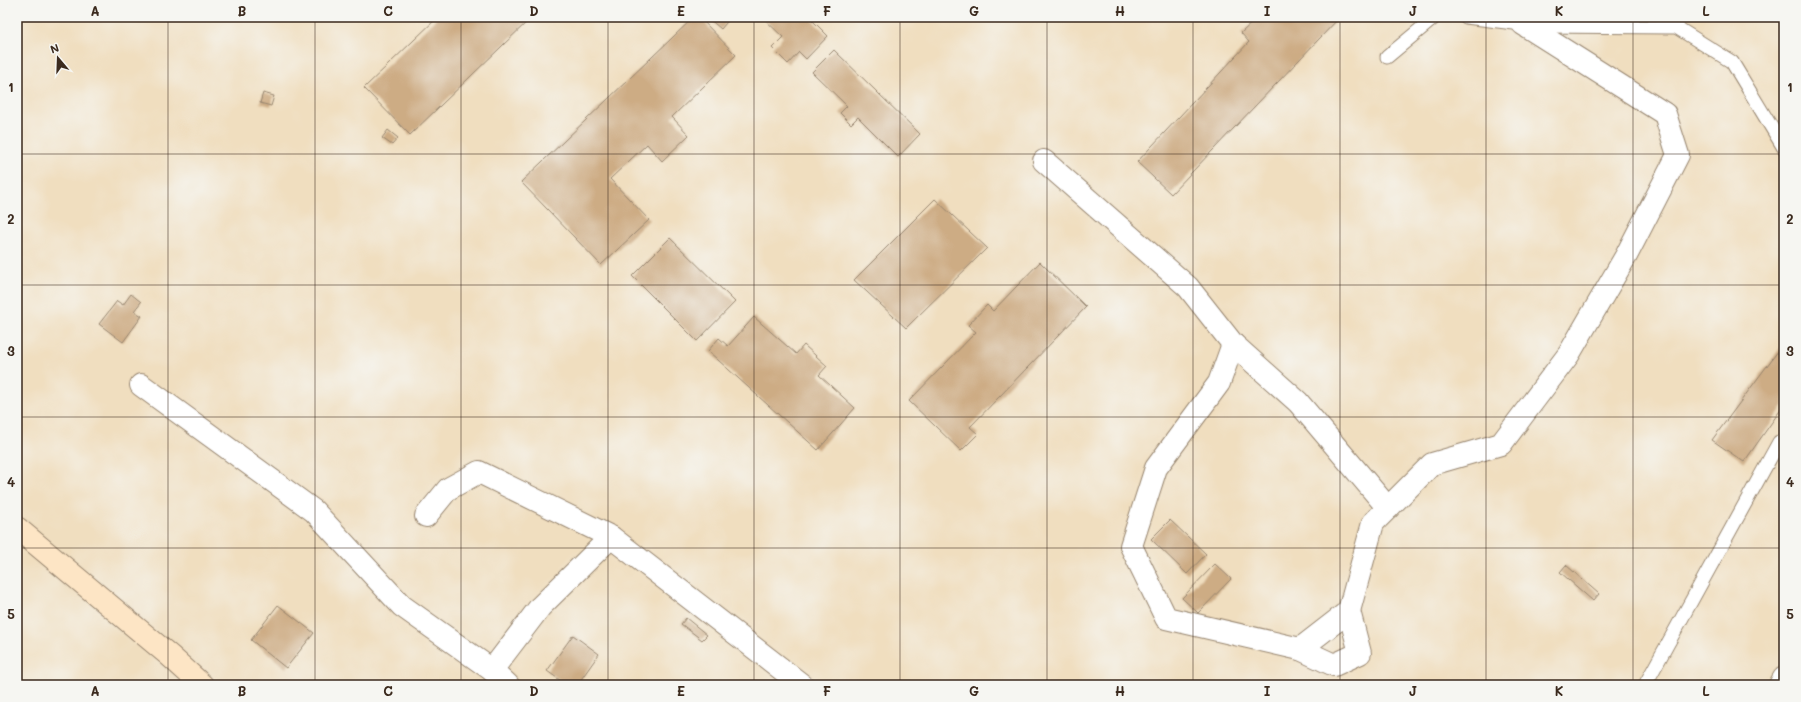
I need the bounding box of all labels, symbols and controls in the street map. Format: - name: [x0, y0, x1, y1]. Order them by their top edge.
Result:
- text: A: [90, 2, 100, 19]
- text: B: [238, 2, 247, 19]
- text: C: [383, 2, 393, 19]
- text: D: [529, 2, 539, 19]
- text: E: [677, 2, 685, 19]
- text: F: [823, 2, 831, 19]
- text: G: [969, 2, 979, 19]
- text: H: [1115, 2, 1125, 19]
- text: I: [1264, 2, 1271, 19]
- text: J: [1409, 2, 1417, 19]
- text: K: [1555, 2, 1564, 19]
- text: L: [1702, 2, 1710, 19]
- north arrow: [38, 38, 78, 78]
- text: N: [48, 40, 61, 57]
- text: 1: [8, 78, 14, 95]
- text: 1: [1787, 78, 1793, 95]
- text: 2: [7, 210, 15, 227]
- text: 2: [1786, 210, 1794, 227]
- text: 3: [7, 342, 15, 359]
- text: 3: [1786, 342, 1794, 359]
- text: 4: [7, 473, 15, 490]
- text: 4: [1786, 473, 1794, 490]
- text: 5: [7, 605, 15, 622]
- text: 5: [1786, 605, 1794, 622]
- text: A: [90, 682, 100, 699]
- text: B: [238, 682, 247, 699]
- text: C: [383, 682, 393, 699]
- text: D: [529, 682, 539, 699]
- text: E: [677, 682, 685, 699]
- text: F: [823, 682, 831, 699]
- text: G: [969, 682, 979, 699]
- text: H: [1115, 682, 1125, 699]
- text: I: [1264, 682, 1271, 699]
- text: J: [1409, 682, 1417, 699]
- text: K: [1555, 682, 1564, 699]
- text: L: [1702, 682, 1710, 699]

